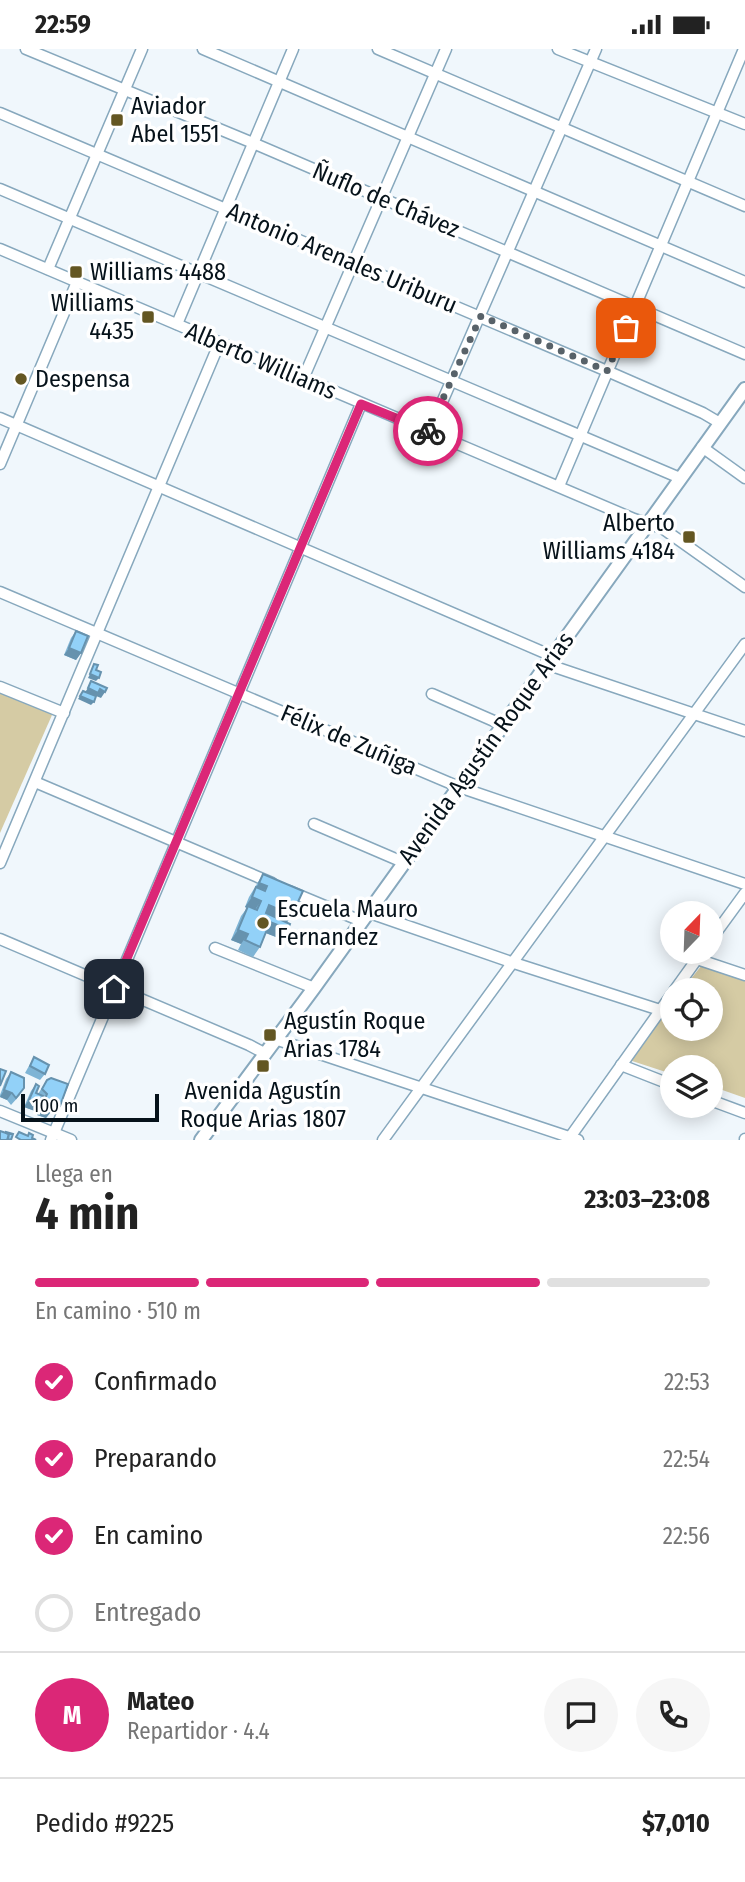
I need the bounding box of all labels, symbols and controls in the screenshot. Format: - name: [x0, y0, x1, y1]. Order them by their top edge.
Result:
- text: 22:59: [35, 9, 91, 40]
- place label: Aviador Abel 1551: [131, 92, 220, 148]
- marker: Aviador Abel 1551: [109, 112, 125, 128]
- street label: Ñuflo de Chávez: [309, 157, 463, 243]
- street label: Antonio Arenales Uriburu: [223, 197, 461, 319]
- place label: Williams 4488: [90, 258, 226, 286]
- marker: Williams 4488: [68, 264, 84, 280]
- place label: Williams 4435: [51, 289, 134, 345]
- pin: [596, 298, 656, 358]
- marker: Williams 4435: [140, 309, 156, 325]
- icon: bag: [607, 309, 645, 347]
- street label: Alberto Williams: [181, 317, 341, 405]
- place label: Despensa: [35, 365, 130, 393]
- marker: Despensa: [13, 371, 29, 387]
- courier: [393, 396, 463, 466]
- icon: bike: [409, 412, 447, 450]
- place label: Alberto Williams 4184: [543, 509, 675, 565]
- marker: Alberto Williams 4184: [681, 529, 697, 545]
- street label: Avenida Agustín Roque Arias: [392, 627, 580, 869]
- street label: Félix de Zuñiga: [277, 699, 421, 781]
- place label: Escuela Mauro Fernandez: [277, 895, 418, 951]
- north arrow: [660, 901, 723, 964]
- map controls: [660, 901, 723, 1118]
- marker: Escuela Mauro Fernandez: [255, 915, 271, 931]
- pin: [84, 959, 144, 1019]
- icon: home: [95, 970, 133, 1008]
- button: locate: [660, 978, 723, 1041]
- place label: Agustín Roque Arias 1784: [284, 1007, 425, 1063]
- marker: Agustín Roque Arias 1784: [262, 1027, 278, 1043]
- button: layers: [660, 1055, 723, 1118]
- marker: Avenida Agustín Roque Arias 1807: [255, 1058, 271, 1074]
- place label: Avenida Agustín Roque Arias 1807: [180, 1077, 346, 1133]
- scale bar: [21, 1091, 159, 1123]
- text: 100 m: [32, 1094, 78, 1117]
- text: Llega en: [35, 1160, 113, 1188]
- text: 23:03–23:08: [584, 1184, 710, 1215]
- text: 4 min: [35, 1186, 139, 1241]
- text: En camino · 510 m: [35, 1297, 201, 1325]
- icon: check: [35, 1363, 73, 1401]
- text: Confirmado: [94, 1366, 217, 1397]
- text: 22:53: [664, 1368, 710, 1396]
- icon: check: [35, 1440, 73, 1478]
- text: Preparando: [94, 1443, 217, 1474]
- text: 22:54: [663, 1445, 710, 1473]
- icon: check: [35, 1517, 73, 1555]
- text: En camino: [94, 1520, 203, 1551]
- text: 22:56: [663, 1522, 710, 1550]
- text: Entregado: [94, 1597, 201, 1628]
- button: chat: [544, 1678, 618, 1752]
- button: phone: [636, 1678, 710, 1752]
- text: Mateo: [127, 1686, 194, 1717]
- text: M: [63, 1700, 81, 1731]
- text: Repartidor · 4.4: [127, 1717, 270, 1745]
- text: Pedido #9225: [35, 1808, 174, 1839]
- text: $7,010: [642, 1808, 710, 1839]

